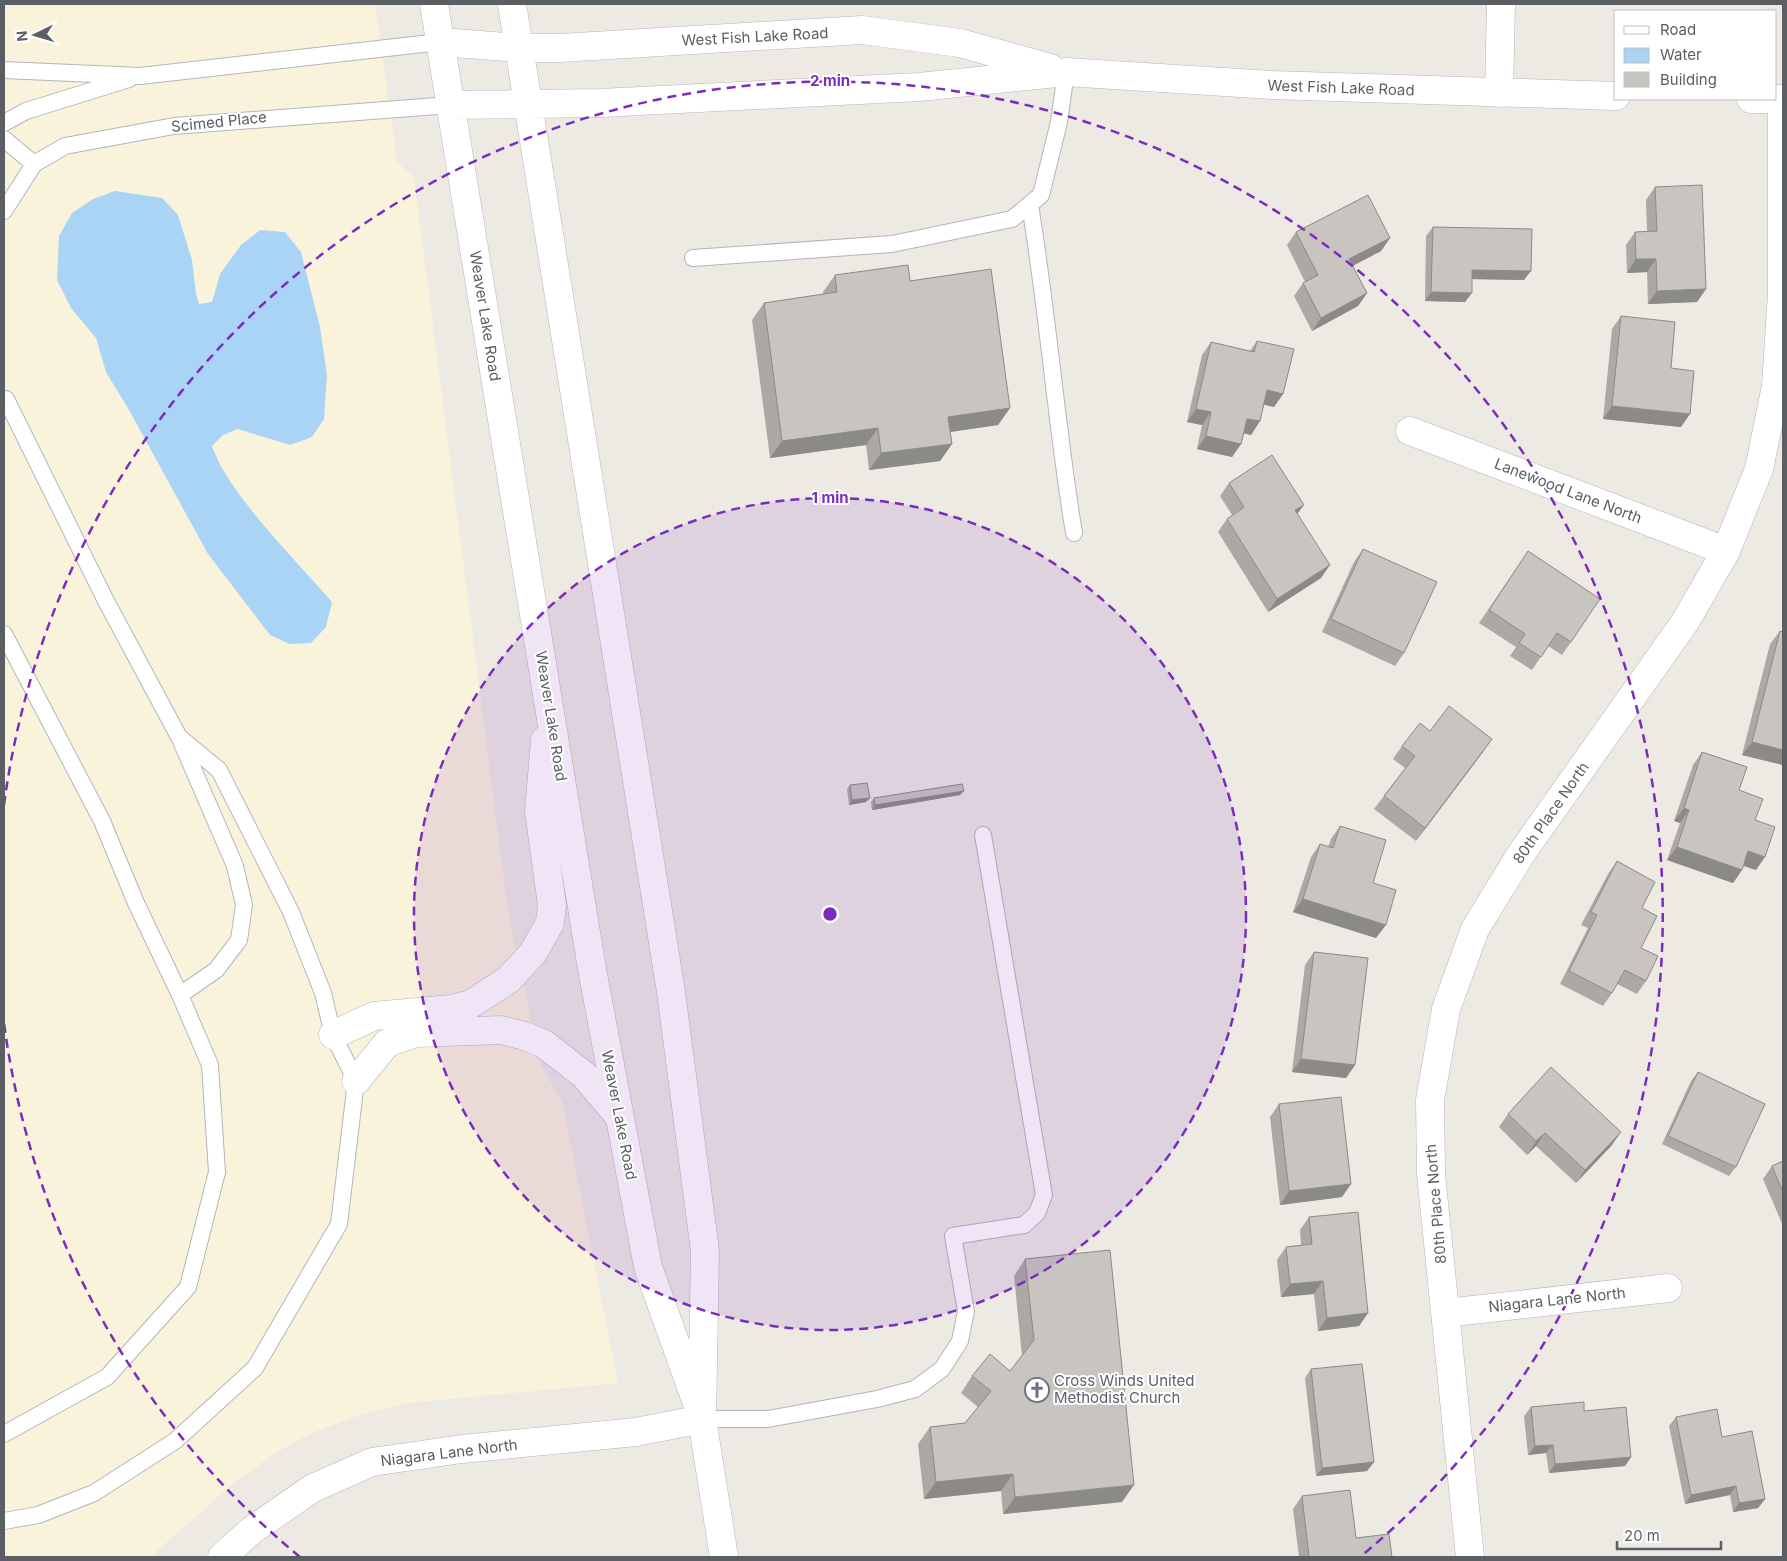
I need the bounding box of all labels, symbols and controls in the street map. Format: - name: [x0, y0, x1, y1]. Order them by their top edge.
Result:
- north arrow: [10, 10, 60, 60]
- legend: [1614, 10, 1777, 100]
- text: Road: [1660, 20, 1696, 39]
- street label: West Fish Lake Road: [681, 23, 829, 50]
- text: N: [13, 30, 30, 42]
- text: Water: [1660, 45, 1702, 64]
- text: Building: [1660, 70, 1717, 89]
- text: 2 min: [810, 71, 850, 90]
- street label: West Fish Lake Road: [1267, 75, 1415, 100]
- street label: Scimed Place: [170, 107, 268, 136]
- street label: Weaver Lake Road: [466, 249, 505, 383]
- street label: Lanewood Lane North: [1492, 454, 1645, 527]
- text: 1 min: [811, 488, 849, 507]
- street label: Weaver Lake Road: [532, 649, 571, 783]
- street label: 80th Place North: [1508, 758, 1593, 867]
- centre of rings: [821, 905, 839, 923]
- street label: Weaver Lake Road: [598, 1048, 641, 1181]
- street label: 80th Place North: [1421, 1143, 1450, 1265]
- street label: Niagara Lane North: [1487, 1283, 1627, 1316]
- place label: Cross Winds United Methodist Church: [1054, 1371, 1194, 1407]
- church icon: Cross Winds United Methodist Church: [1024, 1377, 1050, 1403]
- street label: Niagara Lane North: [379, 1435, 519, 1470]
- scale bar: [1617, 1518, 1721, 1550]
- text: 20 m: [1624, 1526, 1660, 1545]

